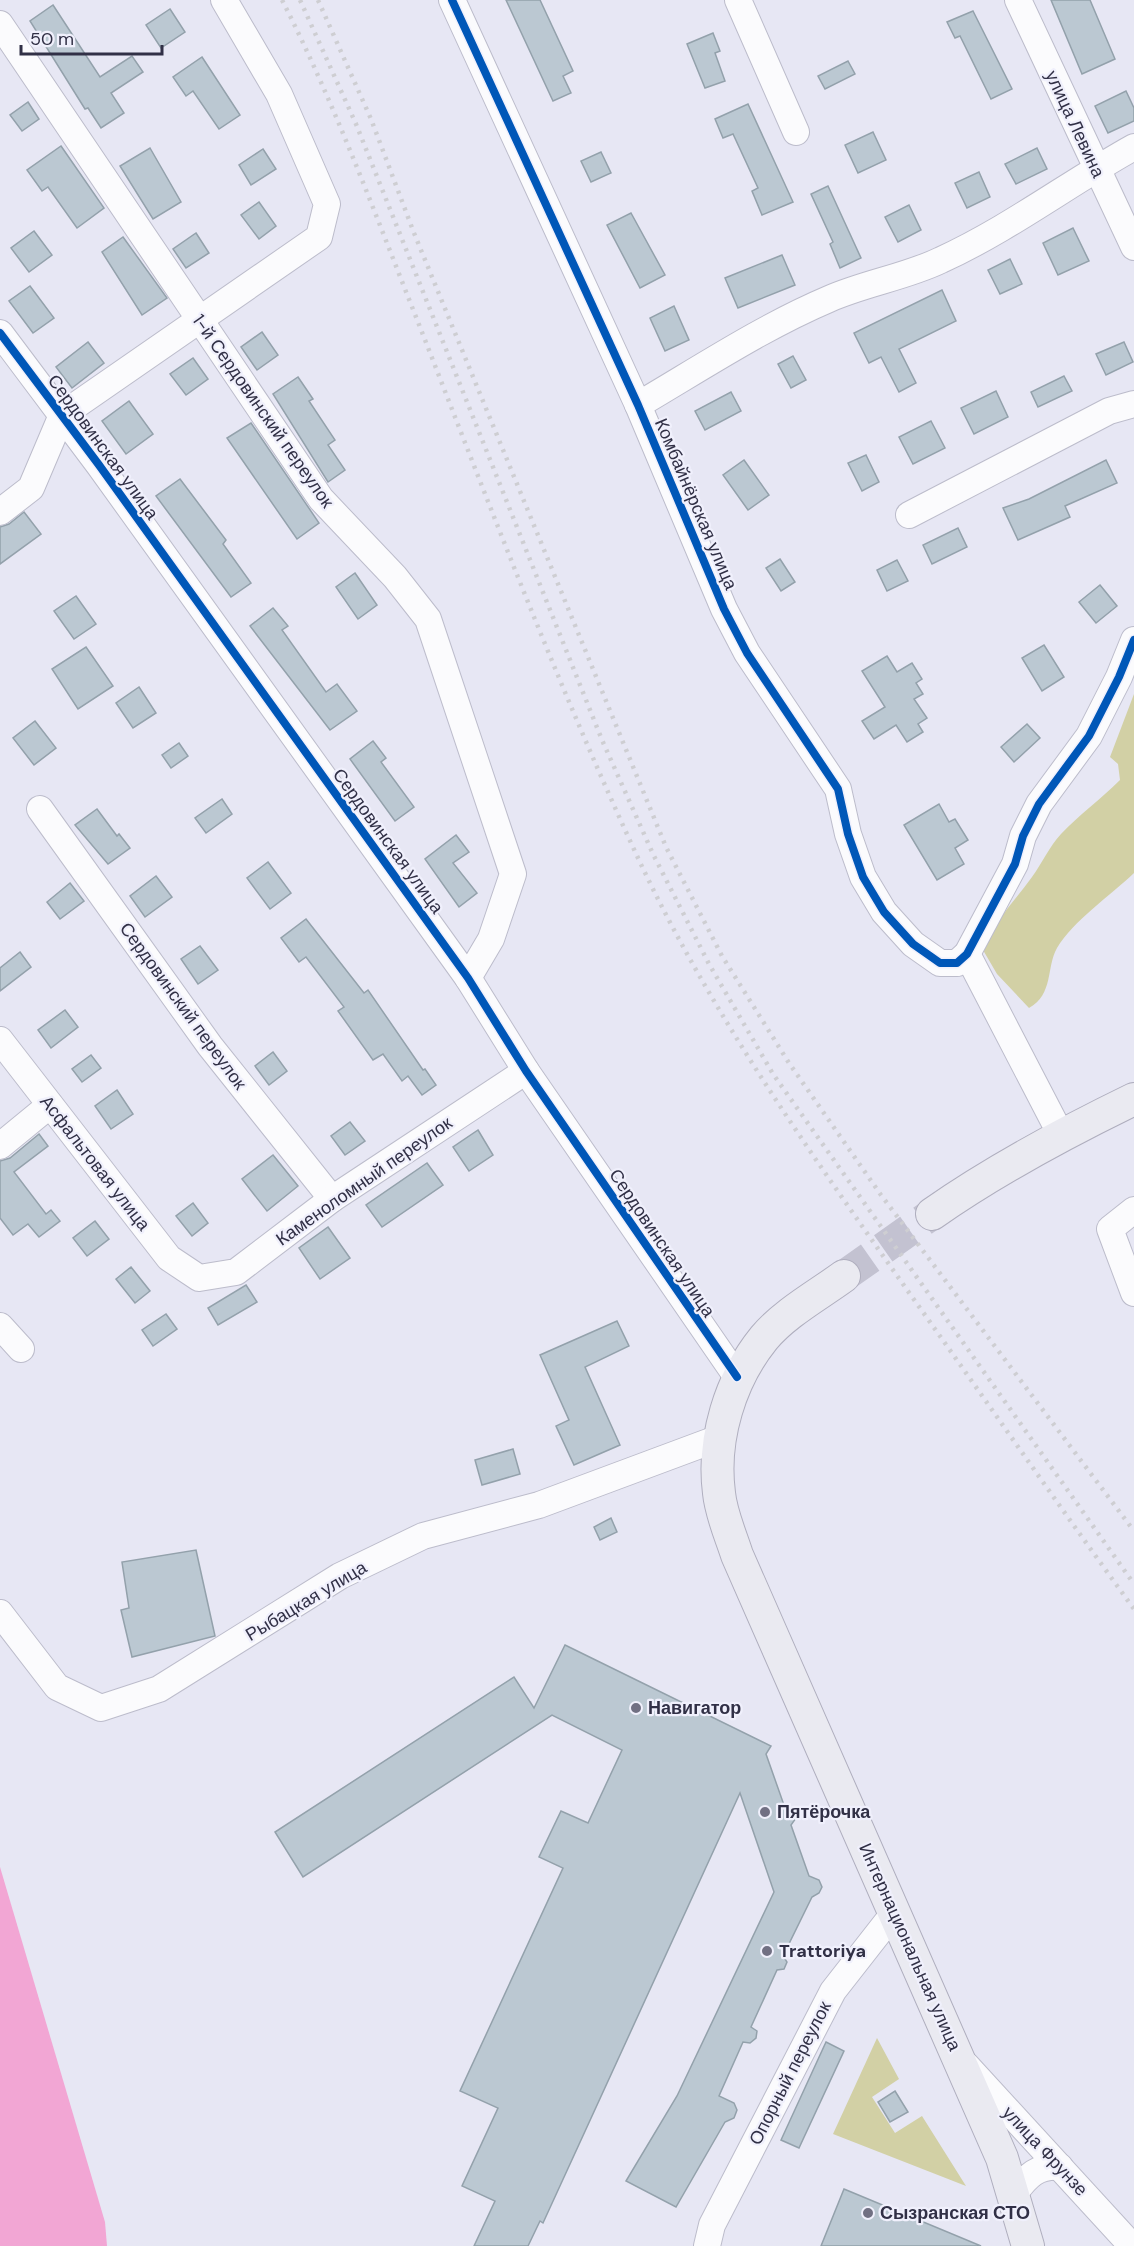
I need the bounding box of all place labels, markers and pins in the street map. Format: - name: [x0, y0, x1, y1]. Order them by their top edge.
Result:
- place label: Навигатор: [648, 1696, 741, 1720]
- marker: Навигатор: [629, 1701, 643, 1715]
- place label: Пятёрочка: [777, 1800, 871, 1824]
- marker: Пятёрочка: [758, 1805, 772, 1819]
- place label: Trattoriya: [779, 1939, 866, 1963]
- marker: Trattoriya: [760, 1944, 774, 1958]
- place label: Сызранская СТО: [880, 2201, 1030, 2225]
- marker: Сызранская СТО: [861, 2206, 875, 2220]

